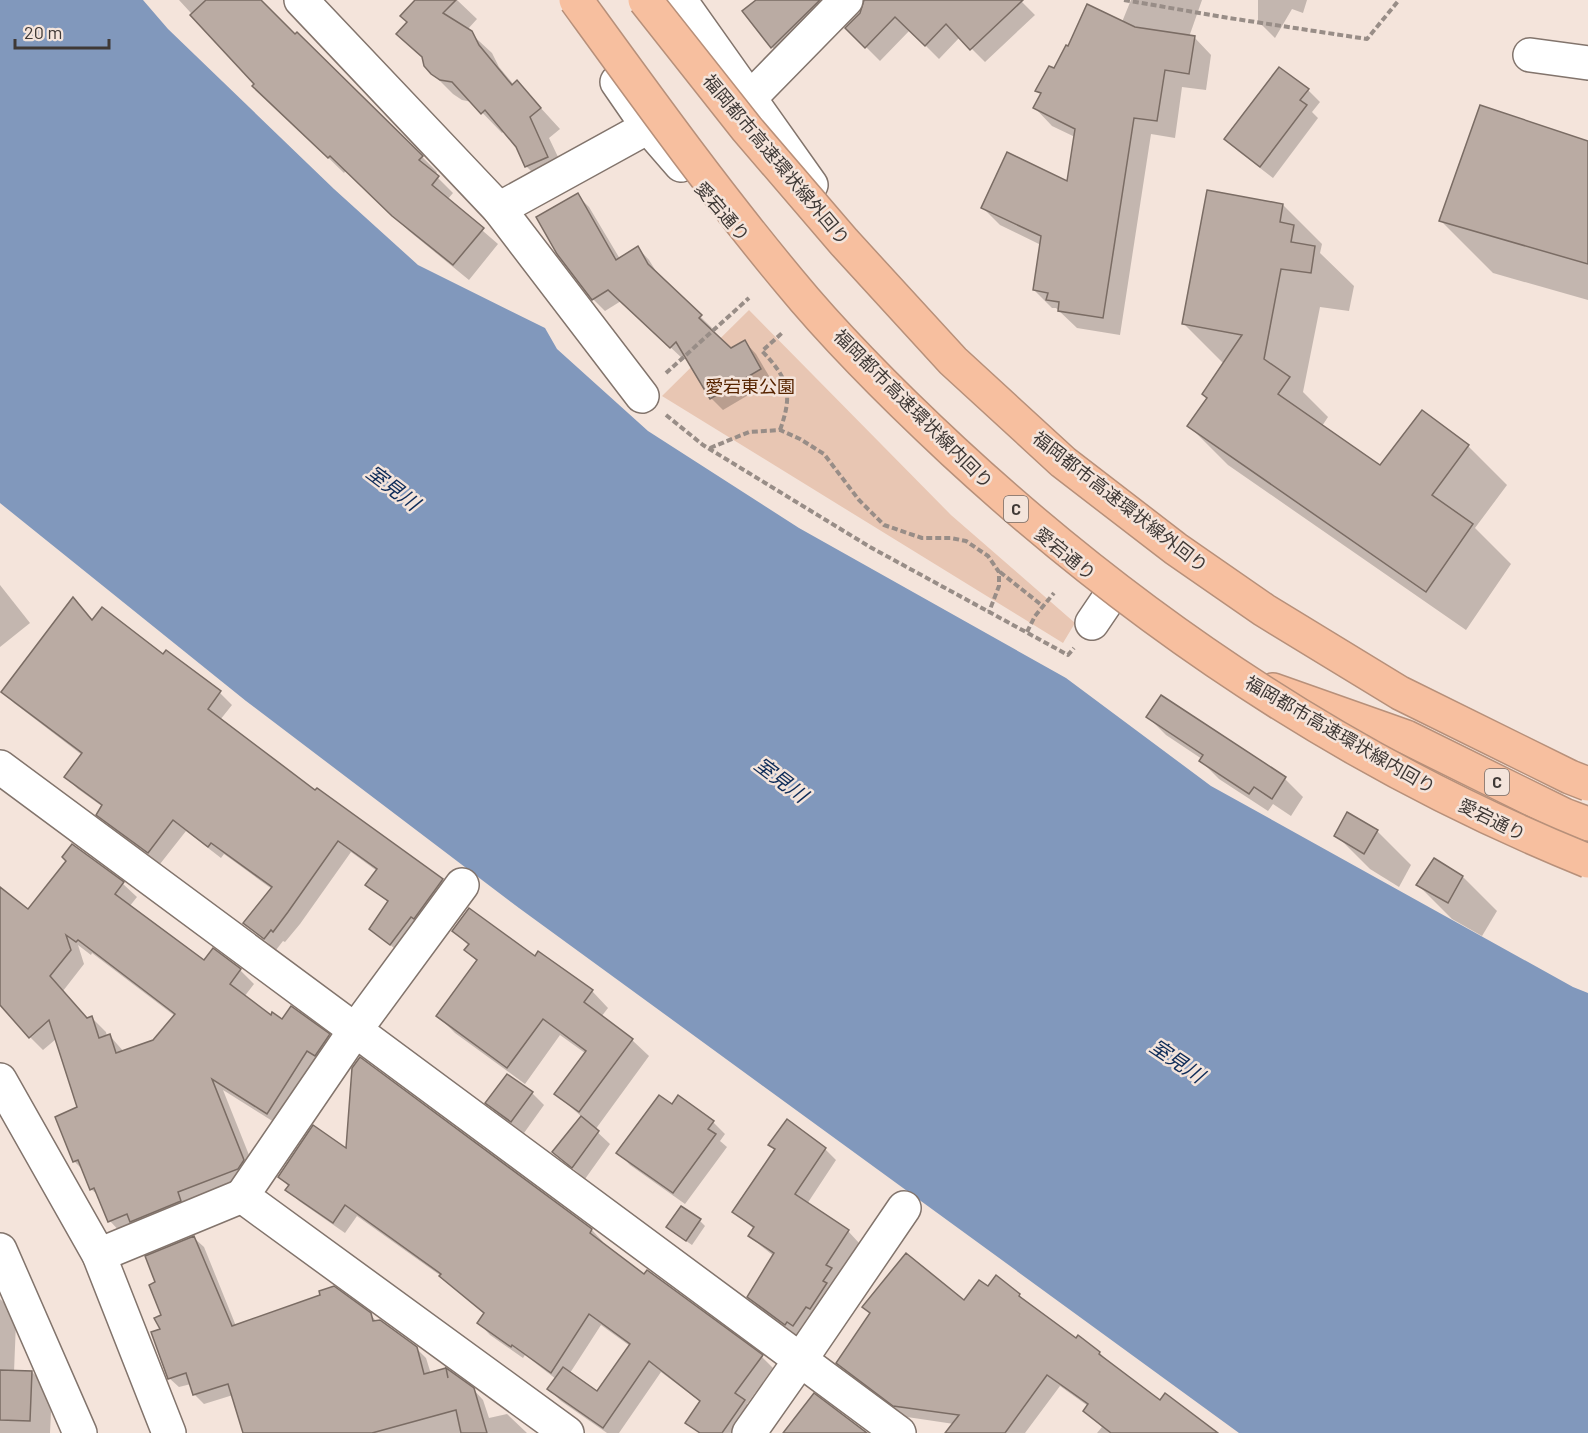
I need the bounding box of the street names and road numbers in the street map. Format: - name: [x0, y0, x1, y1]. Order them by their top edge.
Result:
- street label: 福岡都市高速環状線外回り: [699, 70, 855, 249]
- street label: 愛宕通り: [691, 177, 755, 246]
- street label: 福岡都市高速環状線内回り: [830, 324, 998, 492]
- street label: 福岡都市高速環状線外回り: [1029, 426, 1212, 576]
- road number: C: [1004, 496, 1028, 522]
- street label: 愛宕通り: [1031, 522, 1101, 584]
- street label: 福岡都市高速環状線内回り: [1241, 671, 1440, 798]
- road number: C: [1485, 769, 1509, 795]
- street label: 愛宕通り: [1455, 793, 1530, 845]

